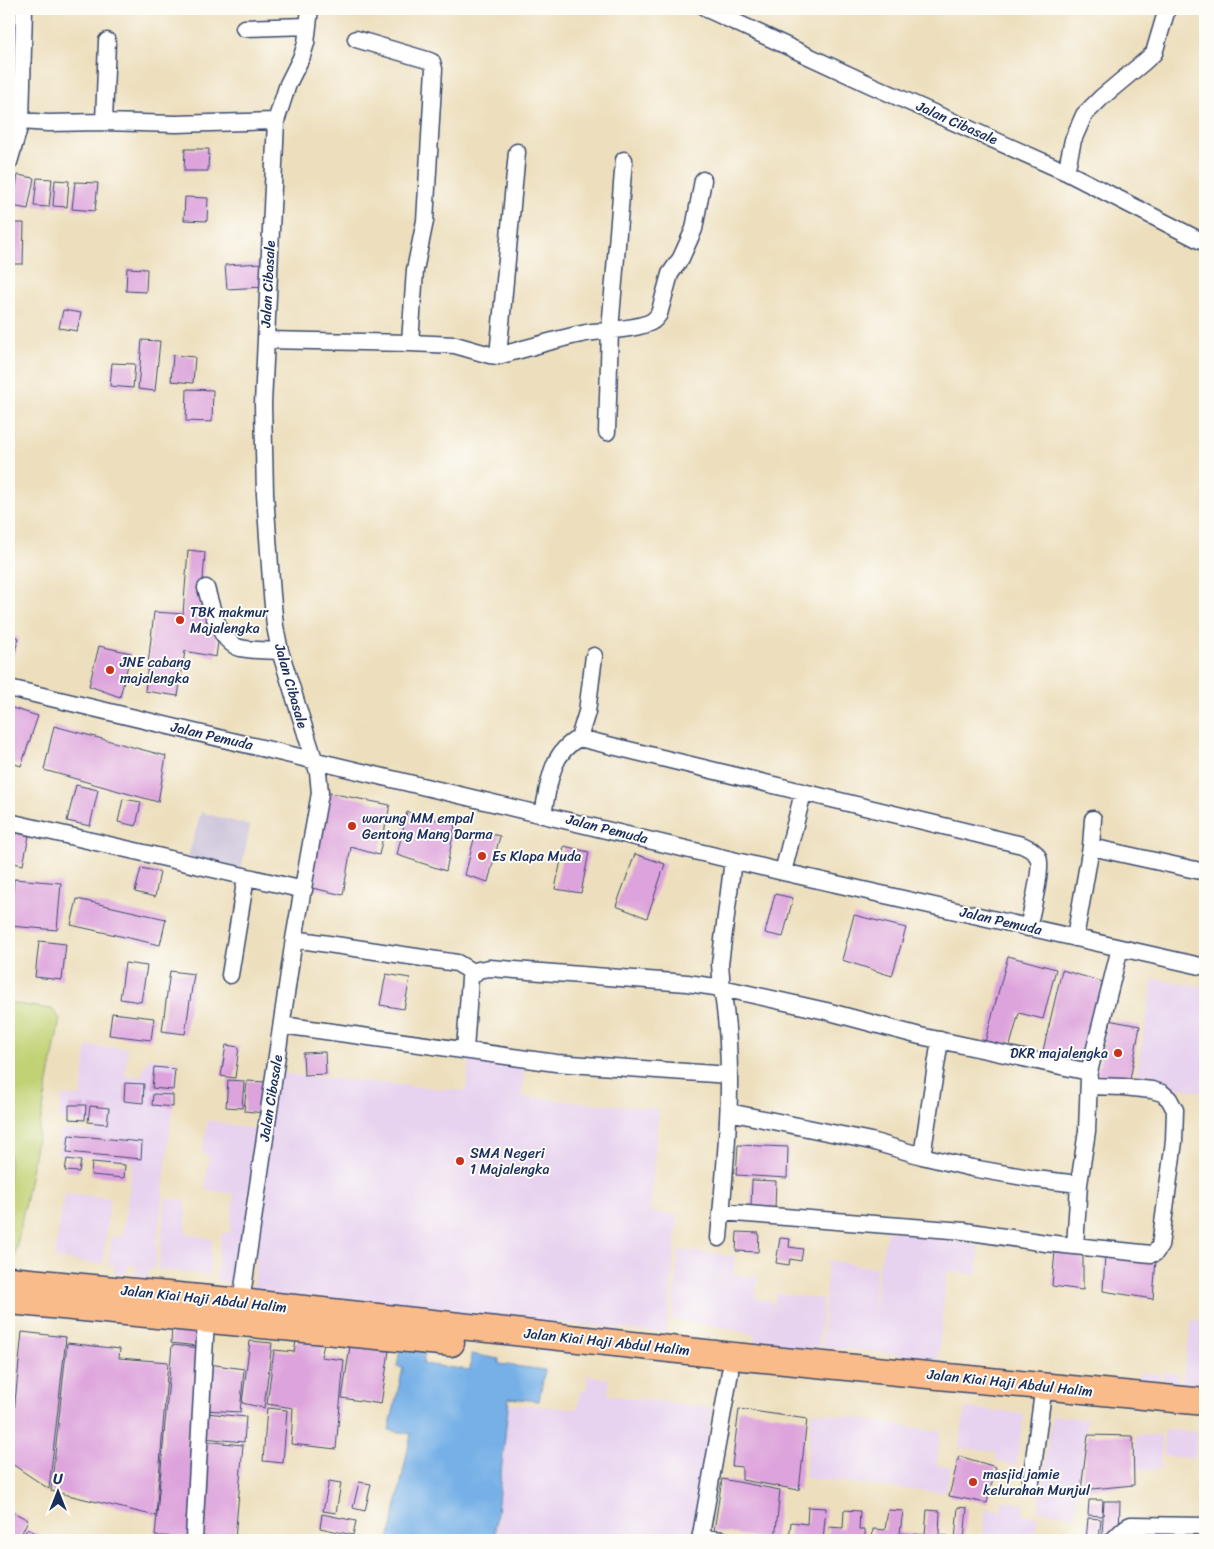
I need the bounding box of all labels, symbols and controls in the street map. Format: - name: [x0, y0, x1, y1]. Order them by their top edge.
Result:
- street label: Jalan Cibasale: [911, 93, 1002, 152]
- street label: Jalan Cibasale: [253, 240, 283, 329]
- place label: TBK makmur Majalengka: [190, 600, 269, 641]
- marker: TBK makmur Majalengka: [174, 614, 186, 626]
- street label: Jalan Cibasale: [267, 640, 315, 732]
- place label: JNE cabang majalengka: [119, 650, 191, 691]
- marker: JNE cabang majalengka: [104, 664, 116, 676]
- street label: Jalan Pemuda: [168, 714, 256, 758]
- place label: warung MM empal Gentong Mang Darma: [362, 806, 494, 847]
- street label: Jalan Pemuda: [563, 807, 651, 851]
- marker: warung MM empal Gentong Mang Darma: [346, 820, 358, 832]
- place label: Es Klapa Muda: [492, 844, 581, 869]
- marker: Es Klapa Muda: [476, 850, 488, 862]
- street label: Jalan Pemuda: [957, 899, 1045, 943]
- place label: DKR majalengka: [1010, 1041, 1108, 1066]
- marker: DKR majalengka: [1112, 1047, 1124, 1059]
- street label: Jalan Cibasale: [252, 1053, 290, 1144]
- place label: SMA Negeri 1 Majalengka: [470, 1141, 550, 1182]
- marker: SMA Negeri 1 Majalengka: [454, 1155, 466, 1167]
- street label: Jalan Kiai Haji Abdul Halim: [119, 1278, 288, 1320]
- street label: Jalan Kiai Haji Abdul Halim: [522, 1321, 691, 1363]
- street label: Jalan Kiai Haji Abdul Halim: [925, 1362, 1094, 1404]
- place label: masjid jamie kelurahan Munjul: [983, 1462, 1091, 1503]
- north arrow: [32, 1466, 82, 1516]
- text: U: [53, 1467, 63, 1492]
- marker: masjid jamie kelurahan Munjul: [967, 1476, 979, 1488]

